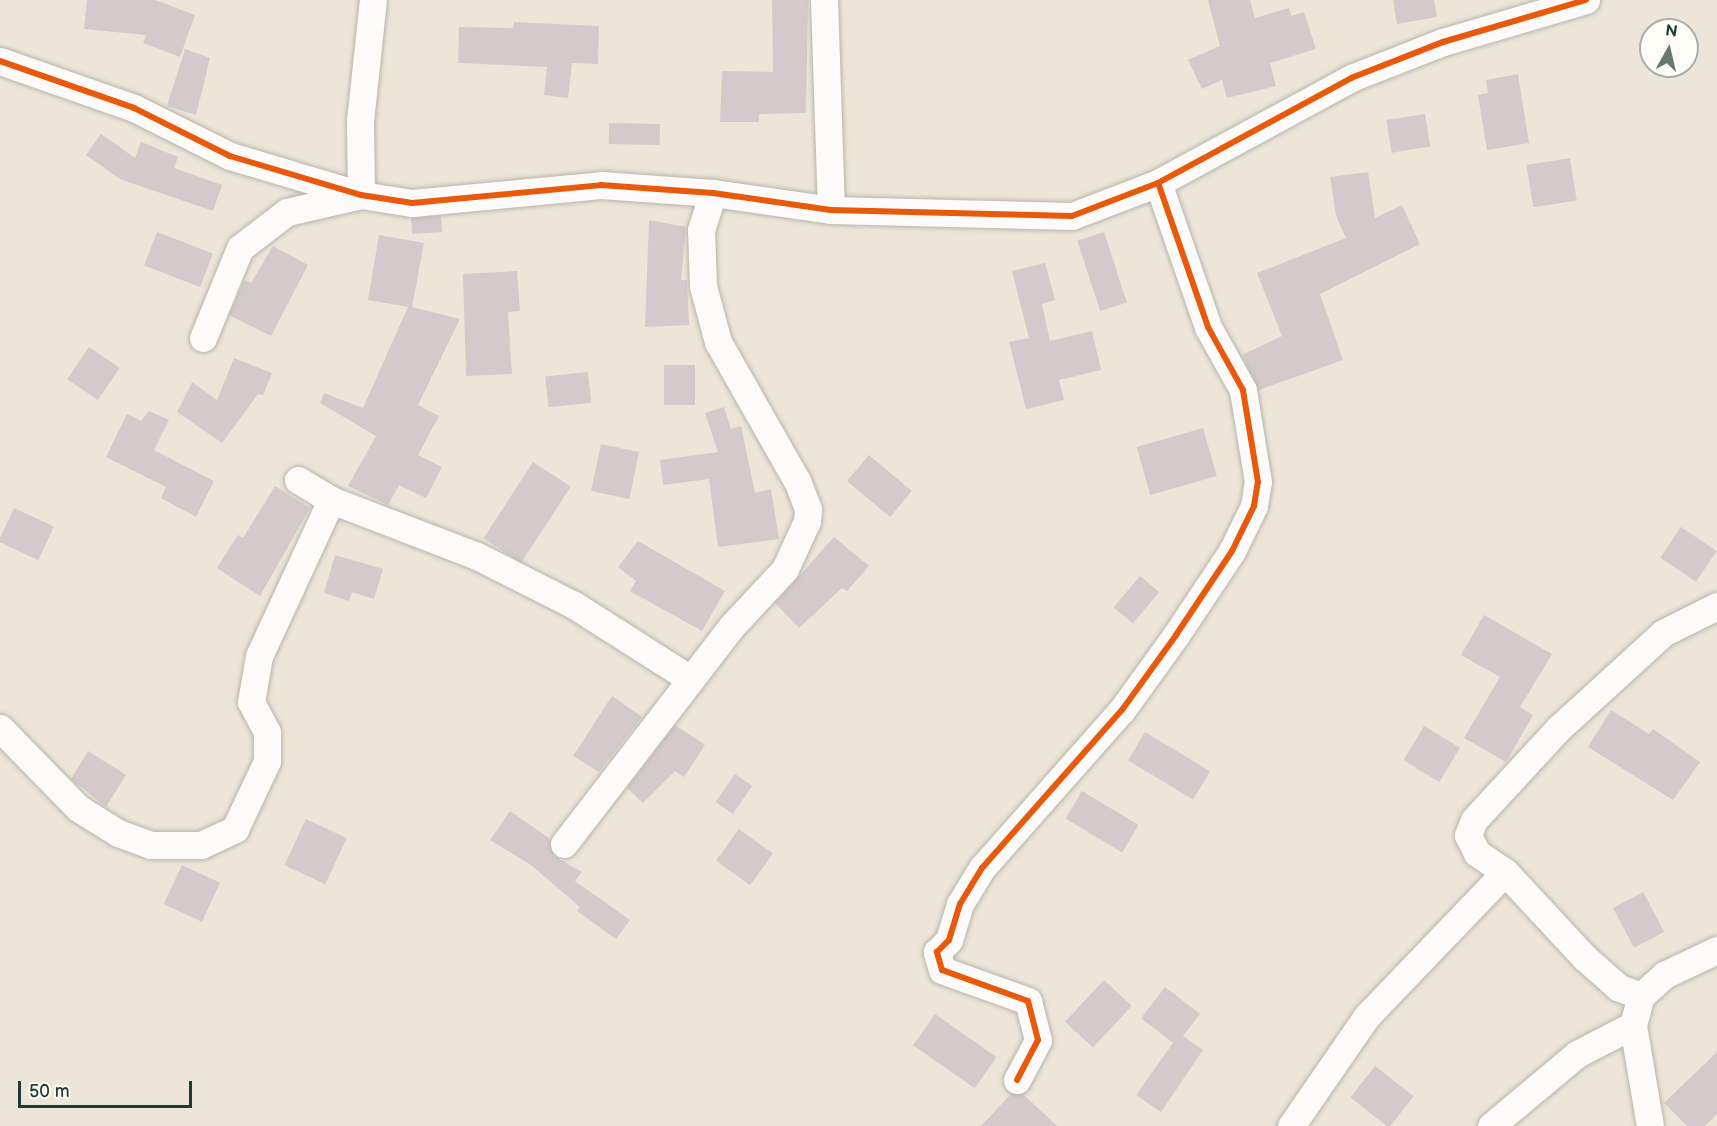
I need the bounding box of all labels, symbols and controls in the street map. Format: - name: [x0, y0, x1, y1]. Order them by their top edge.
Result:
- north arrow: [1639, 18, 1699, 78]
- text: N: [1664, 21, 1679, 42]
- scale bar: [21, 1069, 195, 1107]
- text: 50 m: [29, 1081, 70, 1102]

